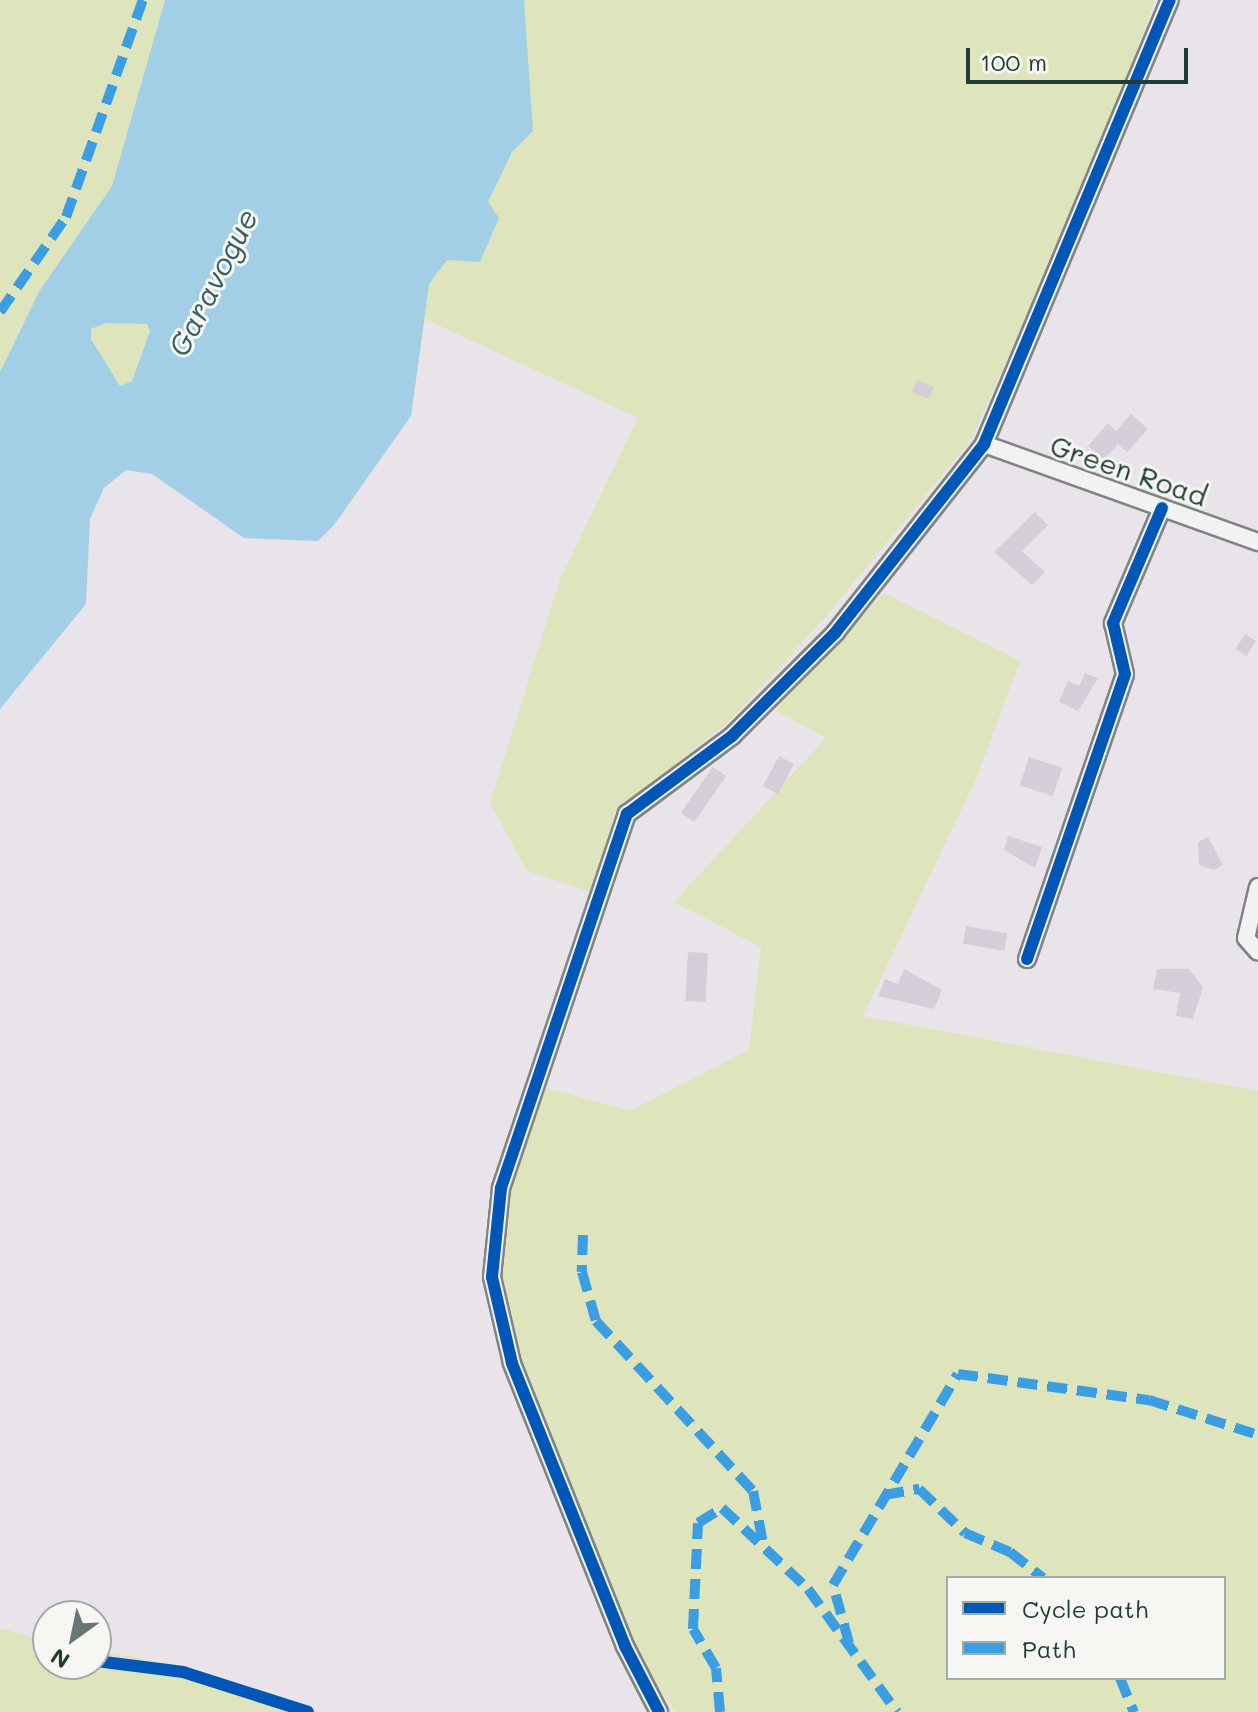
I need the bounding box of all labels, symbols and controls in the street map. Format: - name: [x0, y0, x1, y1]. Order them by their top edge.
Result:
- scale bar: [970, 32, 1192, 82]
- text: 100 m: [980, 46, 1047, 77]
- water label: Garavogue: [159, 202, 265, 362]
- street label: Green Road: [1046, 427, 1212, 513]
- legend: [946, 1576, 1226, 1680]
- text: Cycle path: [1022, 1593, 1148, 1624]
- north arrow: [32, 1600, 112, 1680]
- text: Path: [1022, 1633, 1076, 1664]
- text: N: [45, 1642, 75, 1676]

